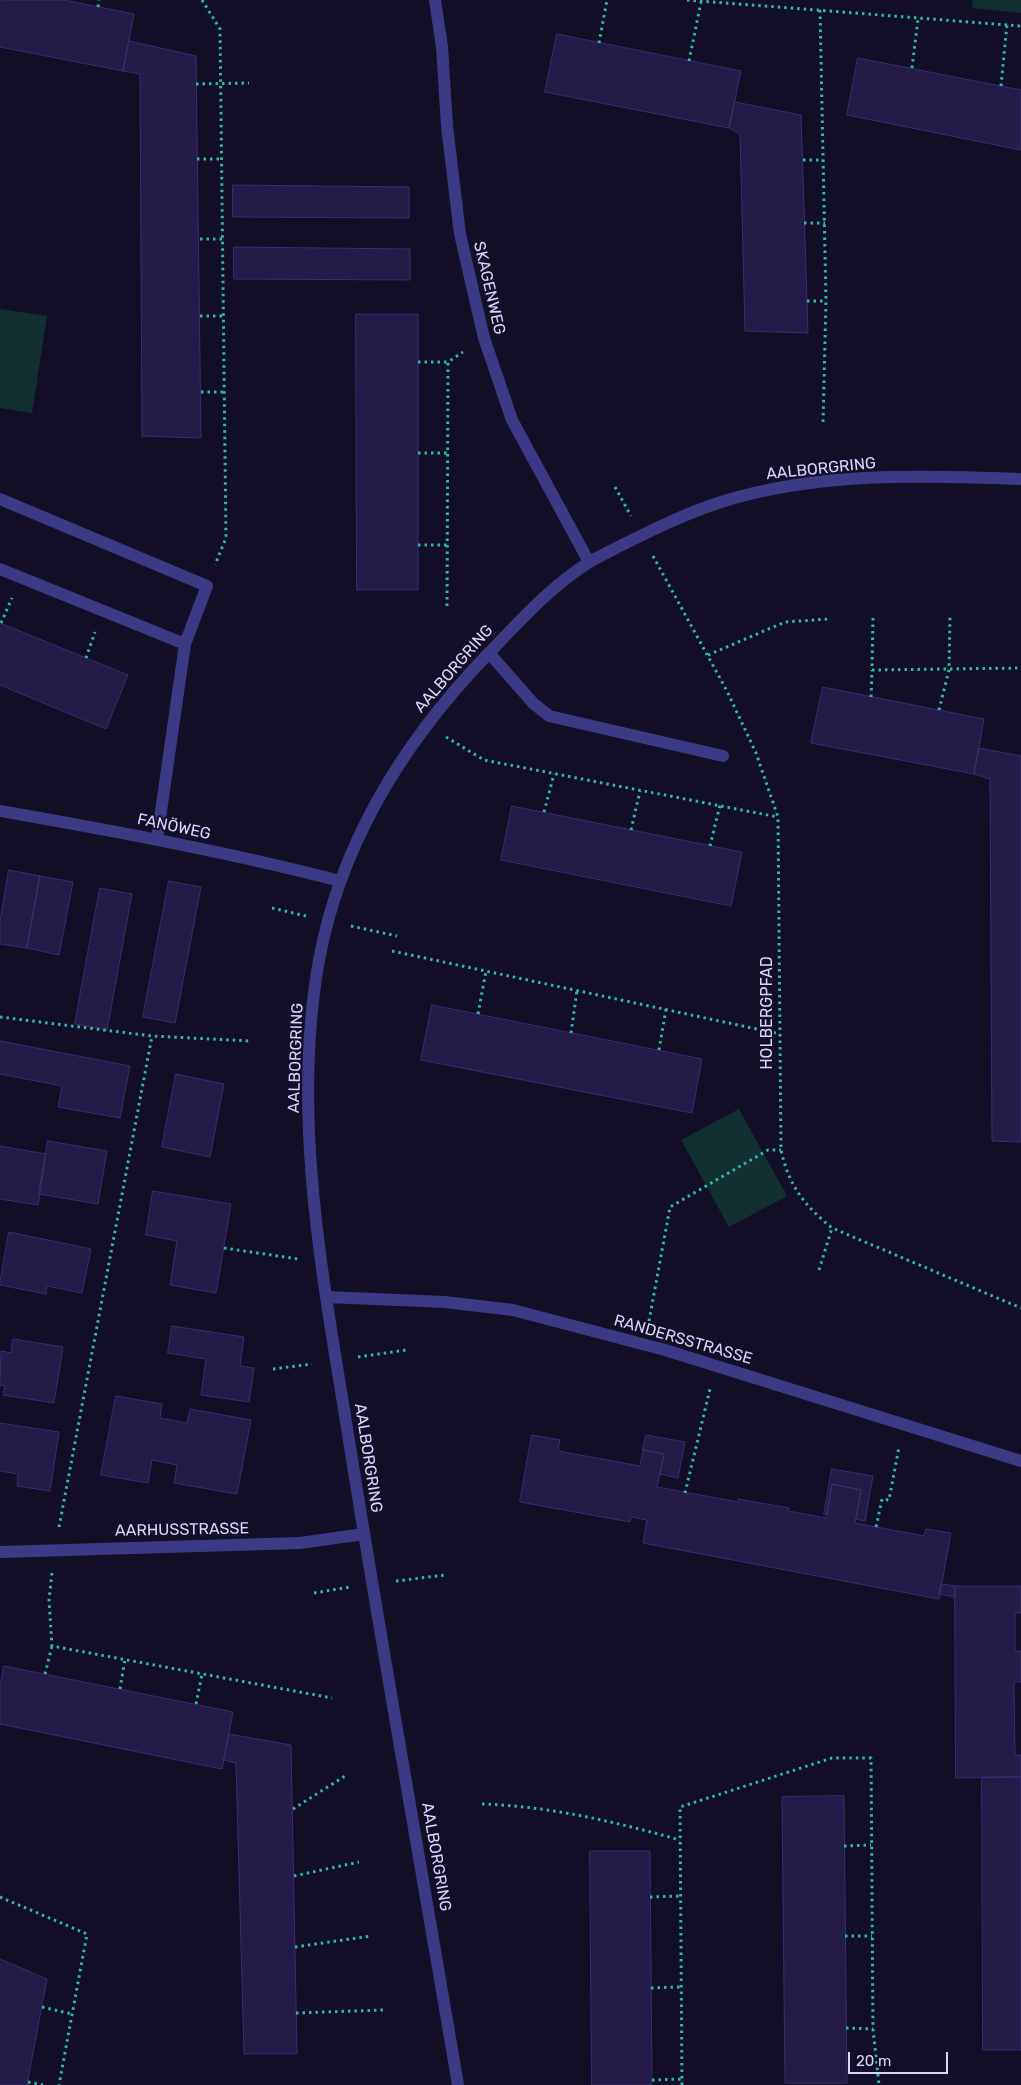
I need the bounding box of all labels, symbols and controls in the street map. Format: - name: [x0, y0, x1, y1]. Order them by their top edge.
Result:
- street label: SKAGENWEG: [469, 240, 509, 336]
- street label: AALBORGRING: [765, 454, 877, 484]
- street label: AALBORGRING: [411, 621, 497, 717]
- street label: FANÖWEG: [136, 810, 212, 844]
- street label: HOLBERGPFAD: [757, 956, 777, 1070]
- street label: AALBORGRING: [284, 1003, 308, 1113]
- street label: RANDERSSTRASSE: [612, 1311, 754, 1369]
- street label: AALBORGRING: [350, 1402, 386, 1514]
- street label: AARHUSSTRASSE: [115, 1519, 249, 1541]
- street label: AALBORGRING: [417, 1801, 455, 1913]
- scale bar: [851, 2042, 951, 2074]
- text: 20 m: [856, 2052, 891, 2070]

